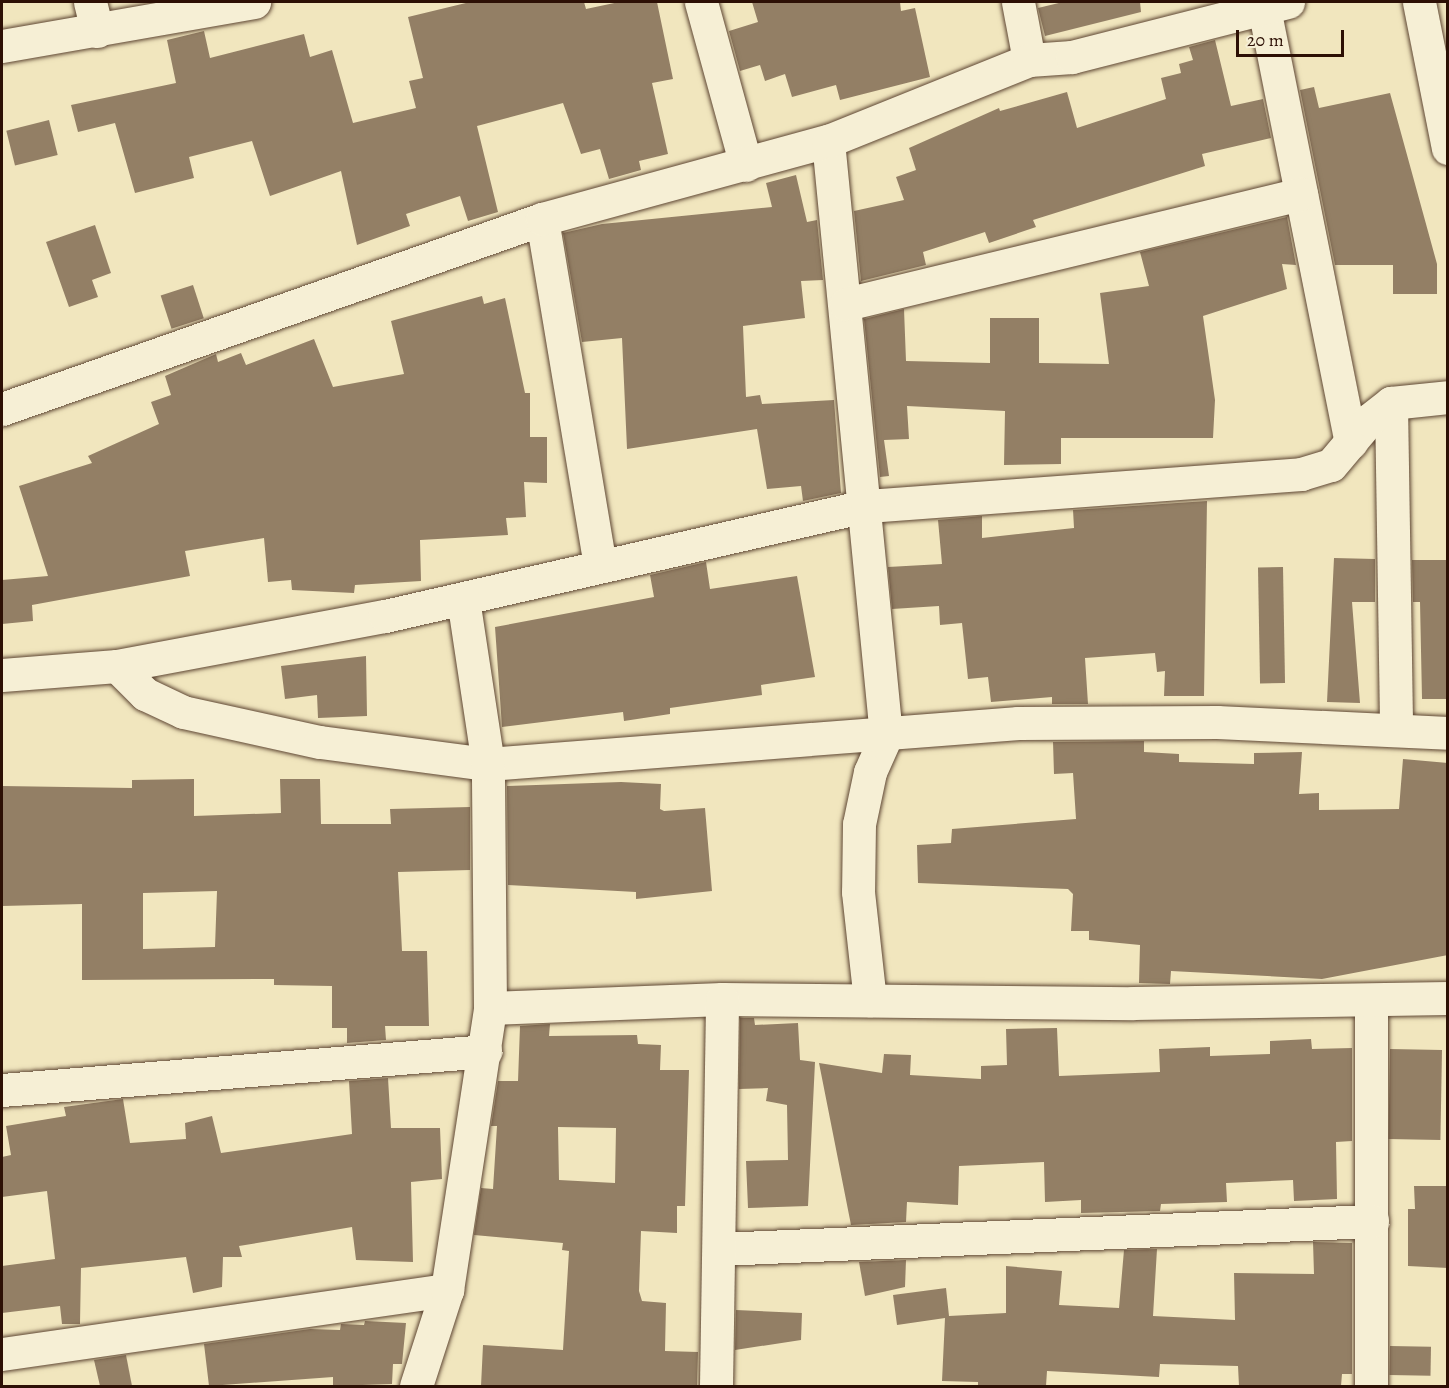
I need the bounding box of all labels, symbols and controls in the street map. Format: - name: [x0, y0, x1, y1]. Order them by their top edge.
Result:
- scale bar: [1239, 18, 1347, 56]
- text: 20 m: [1247, 28, 1284, 52]

